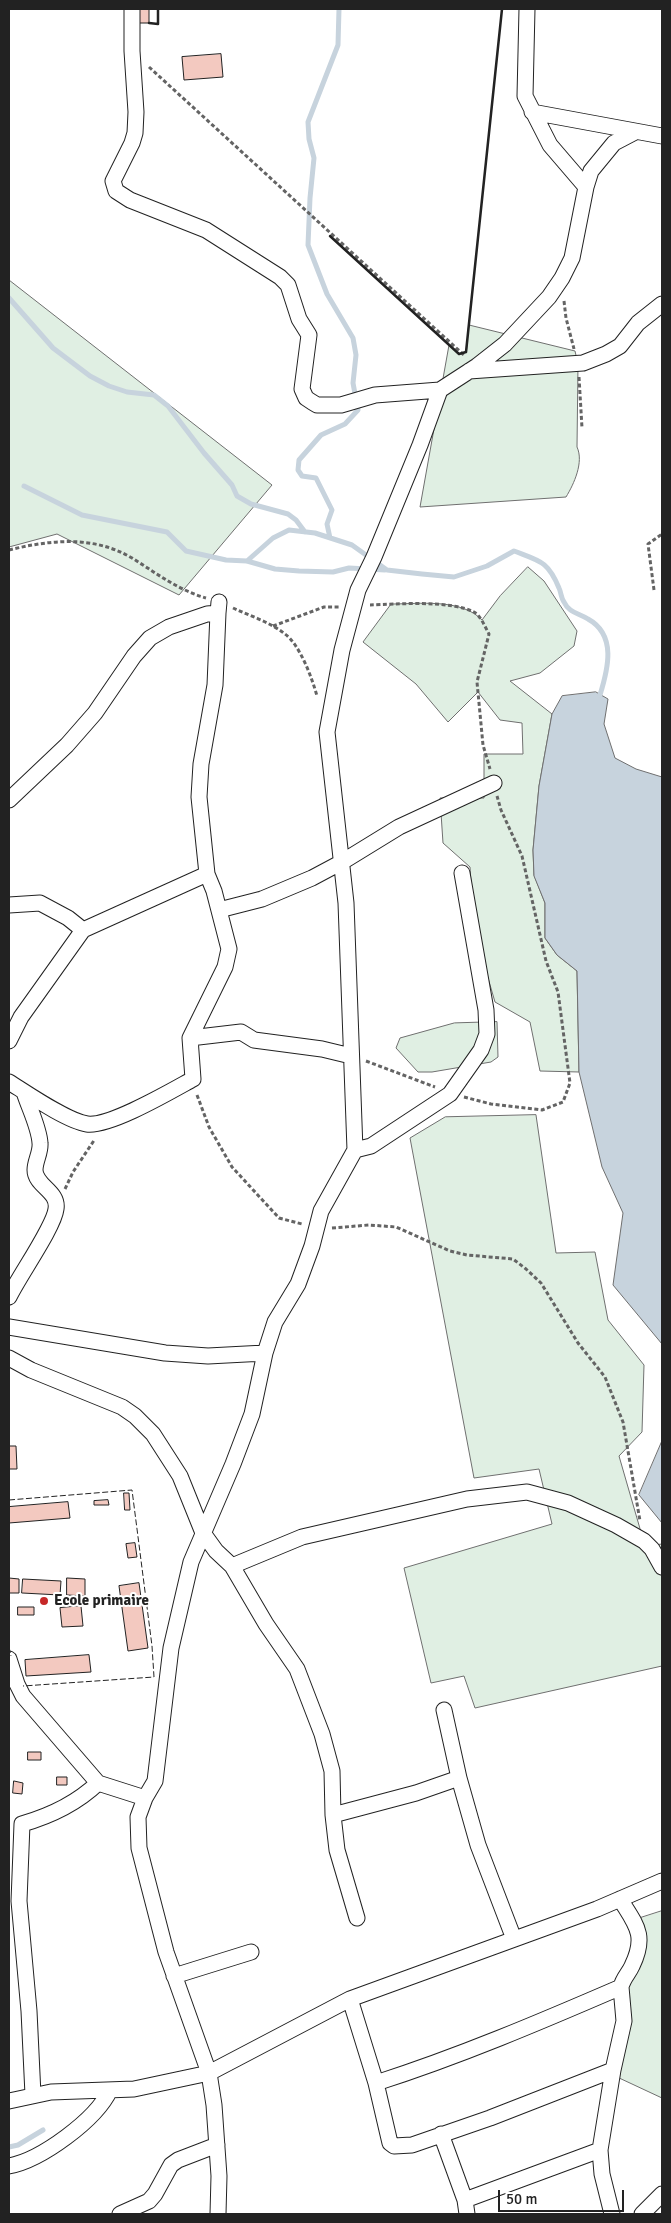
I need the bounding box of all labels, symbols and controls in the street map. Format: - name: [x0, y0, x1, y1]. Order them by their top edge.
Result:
- place label: Ecole primaire: [54, 1592, 149, 1610]
- marker: Ecole primaire: [38, 1595, 50, 1607]
- scale bar: [501, 2180, 627, 2212]
- text: 50 m: [506, 2190, 537, 2208]

